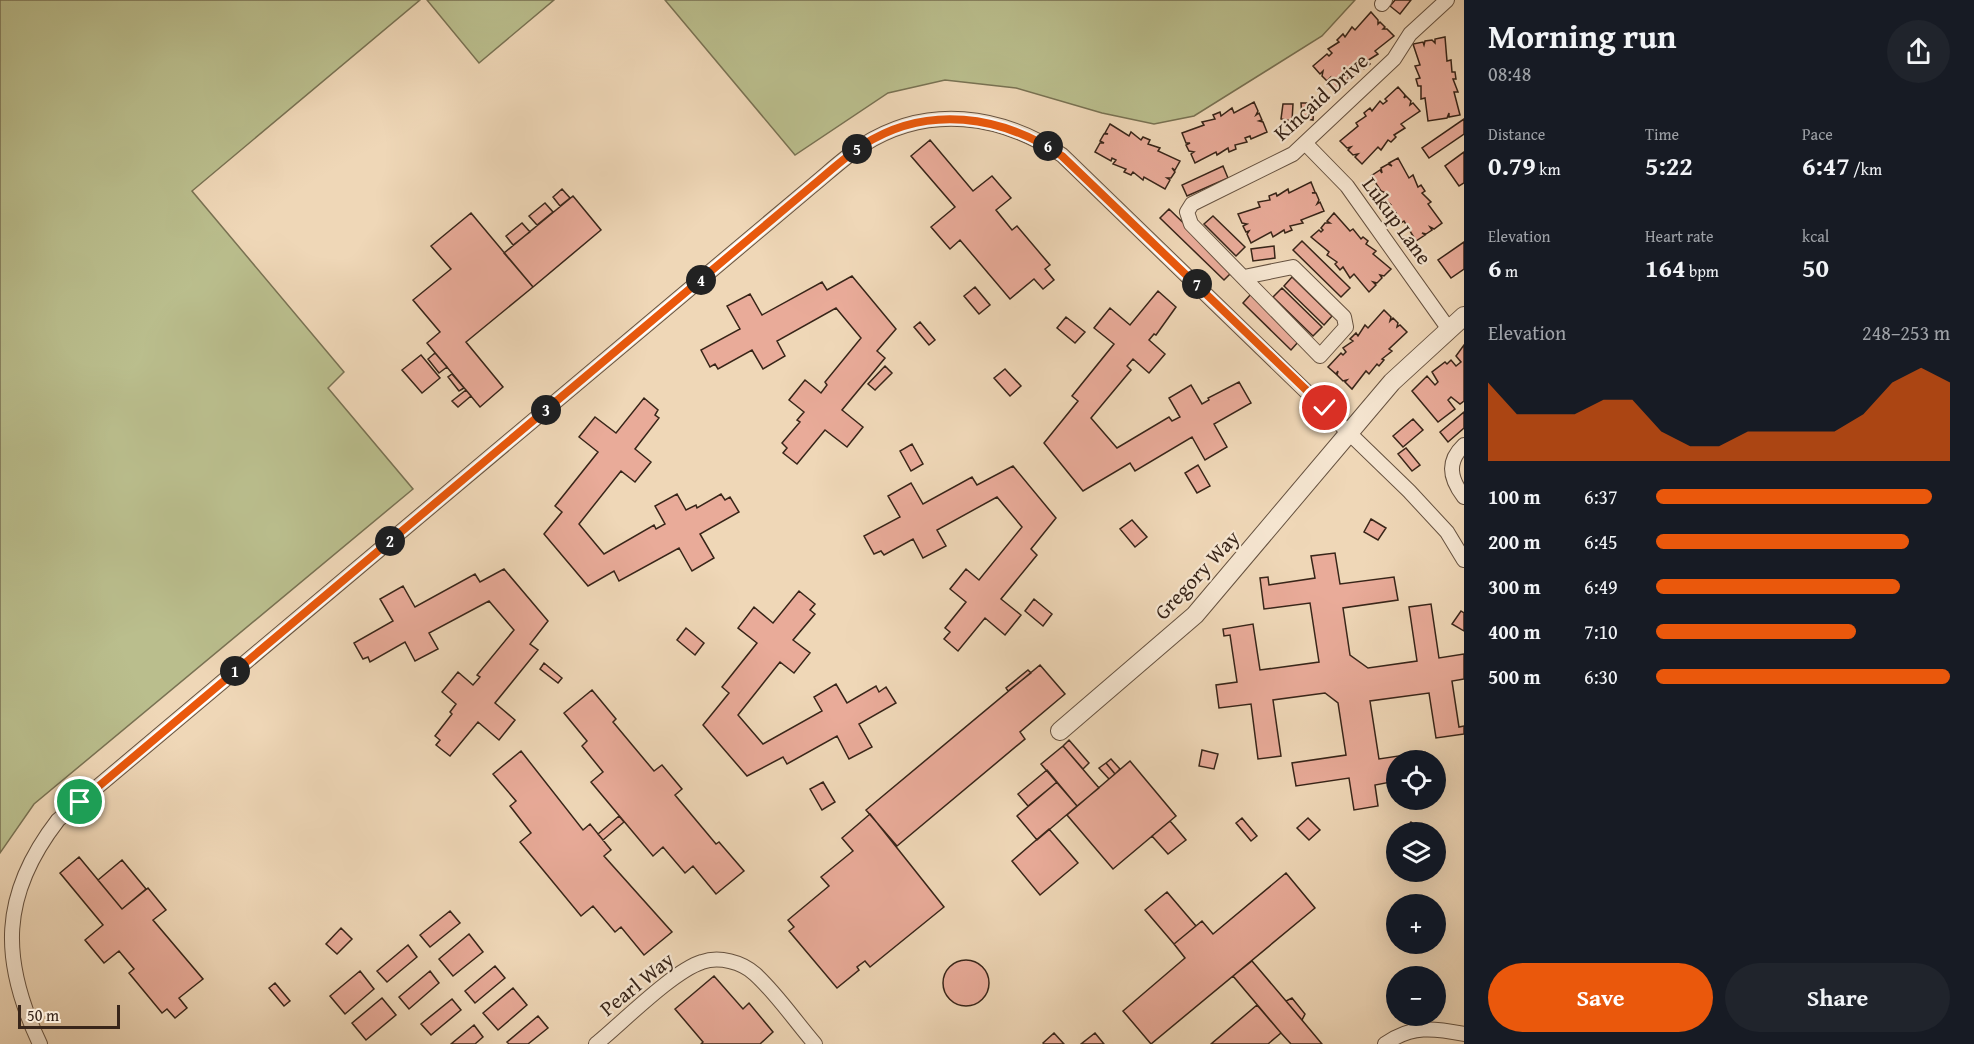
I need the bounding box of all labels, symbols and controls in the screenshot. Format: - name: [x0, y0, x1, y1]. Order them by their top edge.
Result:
- text: Morning run: [1488, 12, 1677, 60]
- button: share: [1887, 20, 1950, 83]
- street label: Kincaid Drive: [1266, 45, 1375, 148]
- text: 08:48: [1488, 59, 1531, 88]
- text: Distance: [1488, 122, 1545, 146]
- text: Time: [1645, 122, 1679, 146]
- text: Pace: [1802, 122, 1833, 146]
- pin: 6: [1033, 131, 1063, 161]
- pin: 5: [842, 134, 872, 164]
- text: 6: [1044, 134, 1052, 158]
- text: 5: [853, 137, 861, 161]
- text: 0.79: [1488, 146, 1536, 185]
- text: 5:22: [1645, 146, 1693, 185]
- text: 6:47: [1802, 146, 1850, 185]
- text: km: [1536, 157, 1560, 181]
- text: /km: [1850, 157, 1882, 181]
- street label: Lukup Lane: [1355, 171, 1440, 271]
- text: Elevation: [1488, 224, 1551, 248]
- text: Heart rate: [1645, 224, 1714, 248]
- text: kcal: [1802, 224, 1829, 248]
- text: 6: [1488, 248, 1501, 287]
- text: 164: [1645, 248, 1685, 287]
- text: 50: [1802, 248, 1829, 287]
- text: m: [1501, 259, 1518, 283]
- text: bpm: [1685, 259, 1719, 283]
- pin: 4: [686, 265, 716, 295]
- text: 4: [697, 268, 705, 292]
- pin: 7: [1182, 269, 1212, 299]
- text: 7: [1193, 272, 1201, 296]
- text: Elevation: [1488, 318, 1566, 347]
- text: 248–253 m: [1862, 318, 1950, 347]
- pin: [1299, 382, 1350, 433]
- icon: check: [1308, 391, 1341, 424]
- pin: 3: [531, 395, 561, 425]
- text: 3: [542, 398, 550, 422]
- text: 100 m: [1488, 482, 1541, 511]
- text: 6:37: [1584, 482, 1618, 511]
- street label: Gregory Way: [1147, 522, 1247, 627]
- pin: 2: [375, 526, 405, 556]
- text: 200 m: [1488, 527, 1541, 556]
- text: 6:45: [1584, 527, 1618, 556]
- text: 2: [386, 529, 394, 553]
- text: 300 m: [1488, 572, 1541, 601]
- text: 6:49: [1584, 572, 1618, 601]
- text: 400 m: [1488, 617, 1541, 646]
- text: 7:10: [1584, 617, 1618, 646]
- pin: 1: [220, 656, 250, 686]
- text: 1: [231, 659, 239, 683]
- text: 500 m: [1488, 662, 1541, 691]
- text: 6:30: [1584, 662, 1618, 691]
- map controls: [1386, 750, 1446, 1026]
- button: locate: [1386, 750, 1446, 810]
- pin: [54, 776, 105, 827]
- icon: arrive: [63, 785, 96, 818]
- button: layers: [1386, 822, 1446, 882]
- button: +: [1386, 894, 1446, 954]
- street label: Pearl Way: [593, 944, 681, 1023]
- button: Save: [1488, 963, 1713, 1032]
- button: Share: [1725, 963, 1950, 1032]
- button: −: [1386, 966, 1446, 1026]
- scale bar: [18, 1002, 120, 1030]
- text: 50 m: [27, 1003, 59, 1027]

